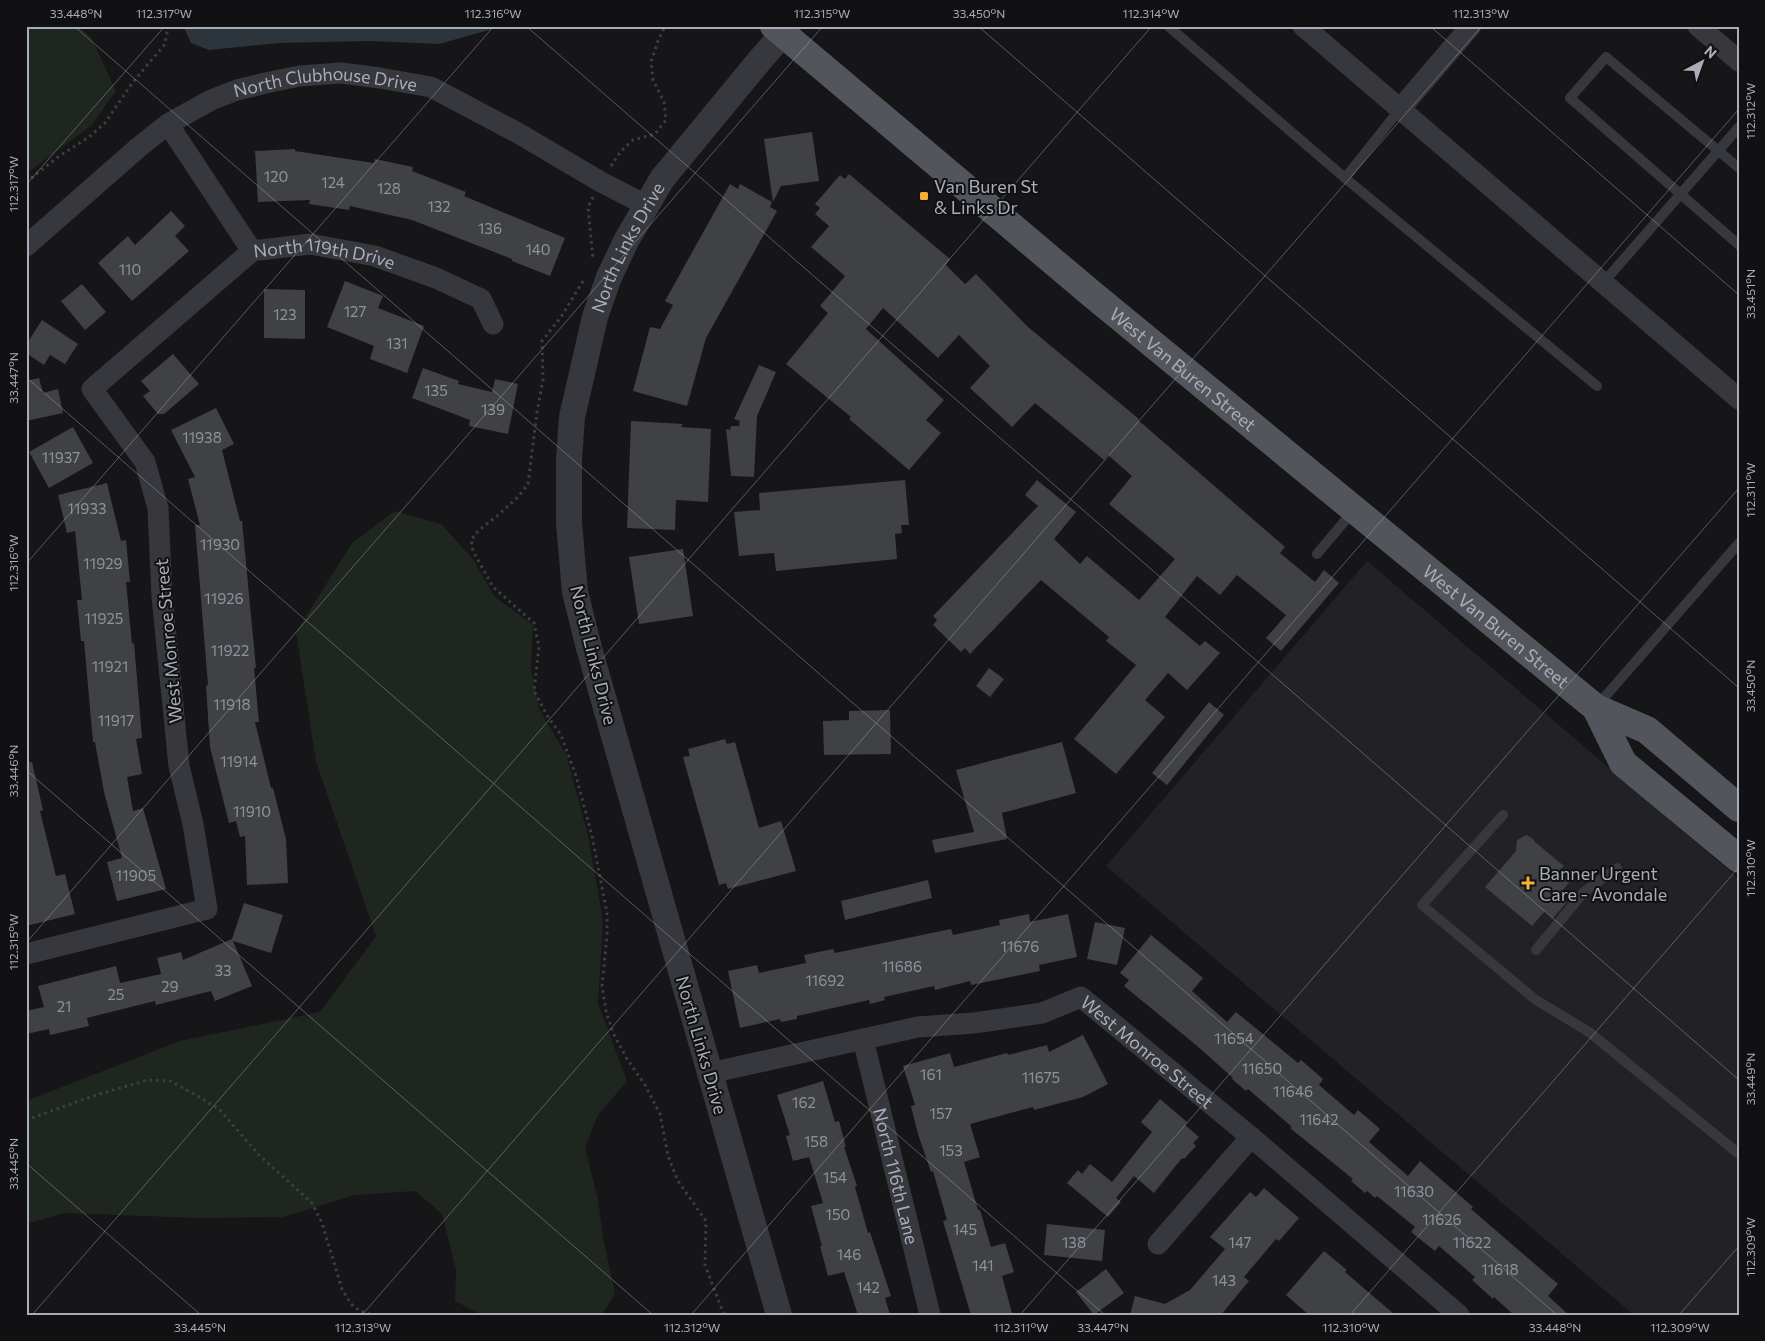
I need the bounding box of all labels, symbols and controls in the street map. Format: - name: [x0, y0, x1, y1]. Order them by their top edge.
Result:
- text: 33.448°N: [50, 6, 102, 20]
- text: 112.317°W: [136, 6, 192, 20]
- text: 112.316°W: [465, 6, 521, 20]
- text: 112.315°W: [794, 6, 850, 20]
- text: 33.450°N: [953, 6, 1005, 20]
- text: 112.314°W: [1123, 6, 1179, 20]
- text: 112.313°W: [1453, 6, 1509, 20]
- north arrow: [1678, 38, 1728, 88]
- text: N: [1701, 42, 1720, 62]
- street label: North Clubhouse Drive: [231, 62, 419, 102]
- text: 112.312°W: [1743, 83, 1757, 139]
- text: 112.317°W: [6, 156, 20, 212]
- house number: 120: [264, 167, 288, 185]
- house number: 124: [321, 173, 345, 191]
- place label: Van Buren St & Links Dr: [934, 175, 1038, 218]
- street label: North Links Drive: [586, 178, 669, 316]
- house number: 128: [377, 179, 401, 197]
- marker: Van Buren St & Links Dr: [918, 190, 930, 202]
- house number: 132: [427, 197, 451, 215]
- house number: 136: [478, 219, 502, 237]
- street label: North 119th Drive: [252, 233, 398, 273]
- house number: 140: [525, 240, 551, 258]
- house number: 110: [119, 260, 141, 278]
- text: 33.451°N: [1743, 269, 1757, 319]
- house number: 127: [344, 302, 366, 320]
- street label: West Van Buren Street: [1105, 302, 1261, 436]
- house number: 123: [273, 305, 297, 323]
- house number: 131: [386, 334, 408, 352]
- text: 33.447°N: [6, 352, 20, 404]
- house number: 135: [424, 381, 448, 399]
- house number: 139: [481, 400, 505, 418]
- house number: 11938: [182, 428, 222, 446]
- house number: 11937: [42, 448, 80, 466]
- text: 112.311°W: [1743, 463, 1757, 517]
- house number: 11933: [68, 499, 106, 517]
- text: 112.316°W: [6, 535, 20, 591]
- house number: 11930: [200, 535, 240, 553]
- house number: 11929: [83, 554, 123, 572]
- street label: West Monroe Street: [150, 558, 186, 724]
- street label: West Van Buren Street: [1419, 559, 1574, 693]
- street label: North Links Drive: [566, 583, 622, 727]
- house number: 11926: [204, 589, 244, 607]
- house number: 11925: [85, 609, 123, 627]
- house number: 11922: [211, 641, 249, 659]
- house number: 11921: [92, 657, 128, 675]
- text: 33.450°N: [1743, 660, 1757, 712]
- house number: 11918: [213, 695, 251, 713]
- house number: 11917: [98, 711, 134, 729]
- text: 33.446°N: [6, 745, 20, 797]
- house number: 11914: [220, 752, 258, 770]
- house number: 11910: [233, 802, 271, 820]
- text: 112.310°W: [1743, 839, 1757, 897]
- place label: Banner Urgent Care - Avondale: [1539, 862, 1667, 905]
- house number: 11905: [116, 866, 156, 884]
- marker: Banner Urgent Care - Avondale: [1521, 876, 1535, 890]
- text: 112.315°W: [6, 914, 20, 970]
- house number: 11676: [1001, 937, 1039, 955]
- house number: 11686: [882, 957, 922, 975]
- house number: 33: [214, 961, 232, 979]
- house number: 11692: [805, 971, 845, 989]
- street label: North Links Drive: [672, 973, 732, 1117]
- house number: 29: [161, 977, 179, 995]
- house number: 25: [108, 985, 124, 1003]
- street label: West Monroe Street: [1076, 991, 1218, 1113]
- house number: 21: [57, 997, 71, 1015]
- house number: 11654: [1214, 1029, 1254, 1047]
- text: 33.449°N: [1743, 1053, 1757, 1105]
- house number: 11650: [1242, 1059, 1282, 1077]
- house number: 161: [920, 1065, 942, 1083]
- house number: 11675: [1022, 1068, 1060, 1086]
- house number: 11646: [1273, 1082, 1313, 1100]
- house number: 162: [792, 1093, 816, 1111]
- house number: 157: [930, 1104, 953, 1122]
- street label: North 116th Lane: [869, 1105, 923, 1247]
- house number: 11642: [1299, 1110, 1339, 1128]
- house number: 158: [804, 1132, 828, 1150]
- text: 33.445°N: [6, 1138, 20, 1190]
- house number: 153: [939, 1141, 963, 1159]
- house number: 154: [823, 1168, 847, 1186]
- house number: 11630: [1394, 1182, 1434, 1200]
- house number: 150: [826, 1205, 850, 1223]
- house number: 11626: [1422, 1210, 1462, 1228]
- text: 112.309°W: [1743, 1217, 1757, 1277]
- house number: 145: [953, 1220, 977, 1238]
- house number: 138: [1062, 1233, 1086, 1251]
- house number: 147: [1228, 1233, 1252, 1251]
- house number: 11622: [1453, 1233, 1491, 1251]
- house number: 146: [837, 1245, 861, 1263]
- house number: 141: [972, 1256, 994, 1274]
- house number: 11618: [1481, 1260, 1519, 1278]
- house number: 143: [1212, 1271, 1236, 1289]
- house number: 142: [856, 1278, 880, 1296]
- text: 33.445°N: [174, 1320, 226, 1334]
- text: 112.313°W: [335, 1320, 391, 1334]
- text: 112.312°W: [664, 1320, 720, 1334]
- text: 112.311°W: [994, 1320, 1048, 1334]
- text: 33.447°N: [1077, 1320, 1129, 1334]
- text: 112.310°W: [1322, 1320, 1380, 1334]
- text: 33.448°N: [1529, 1320, 1581, 1334]
- text: 112.309°W: [1650, 1320, 1710, 1334]

